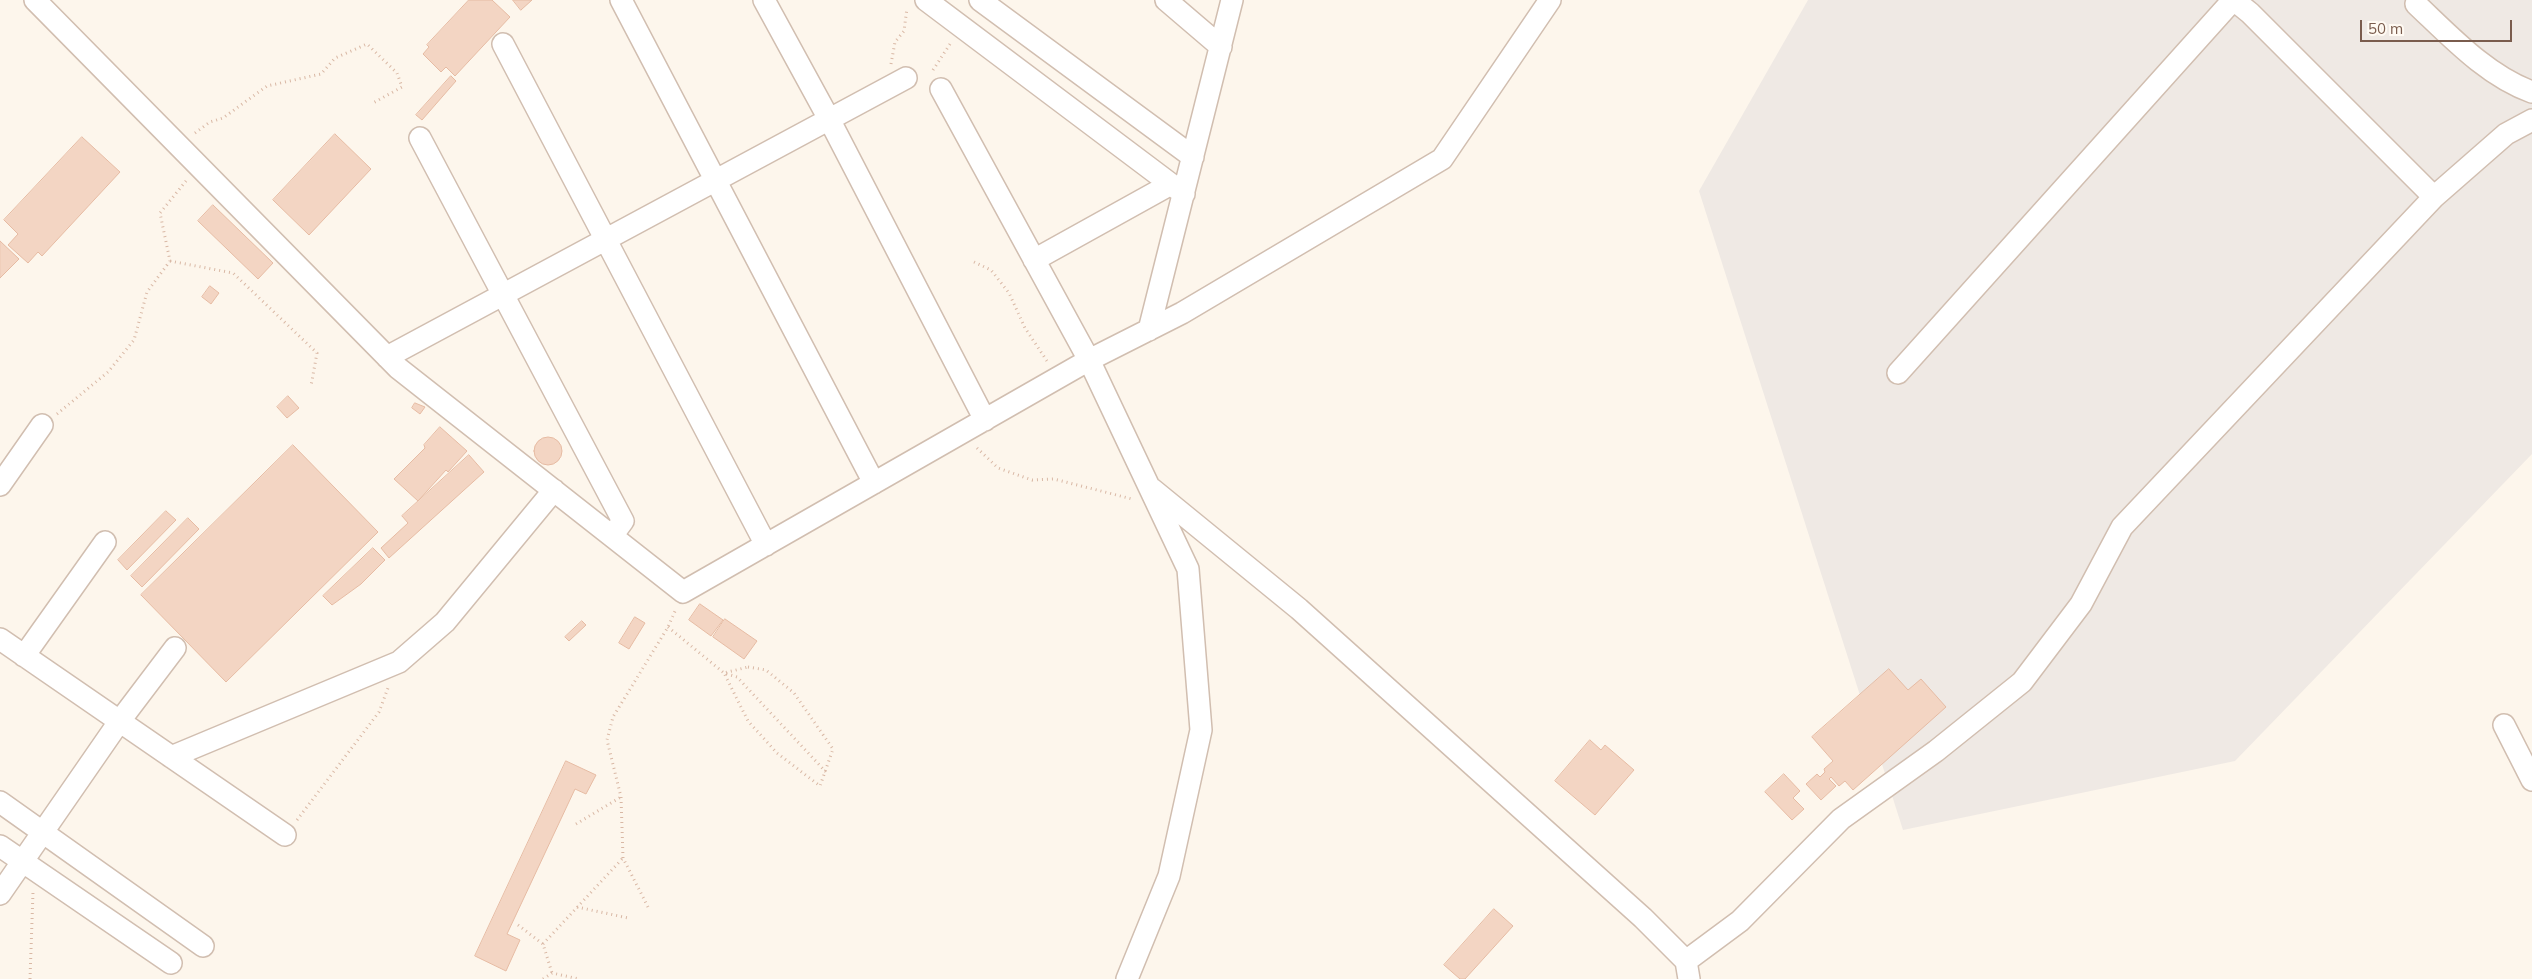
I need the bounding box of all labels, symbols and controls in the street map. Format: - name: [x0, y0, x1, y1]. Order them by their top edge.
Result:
- scale bar: [2362, 10, 2514, 42]
- text: 50 m: [2368, 19, 2403, 38]

